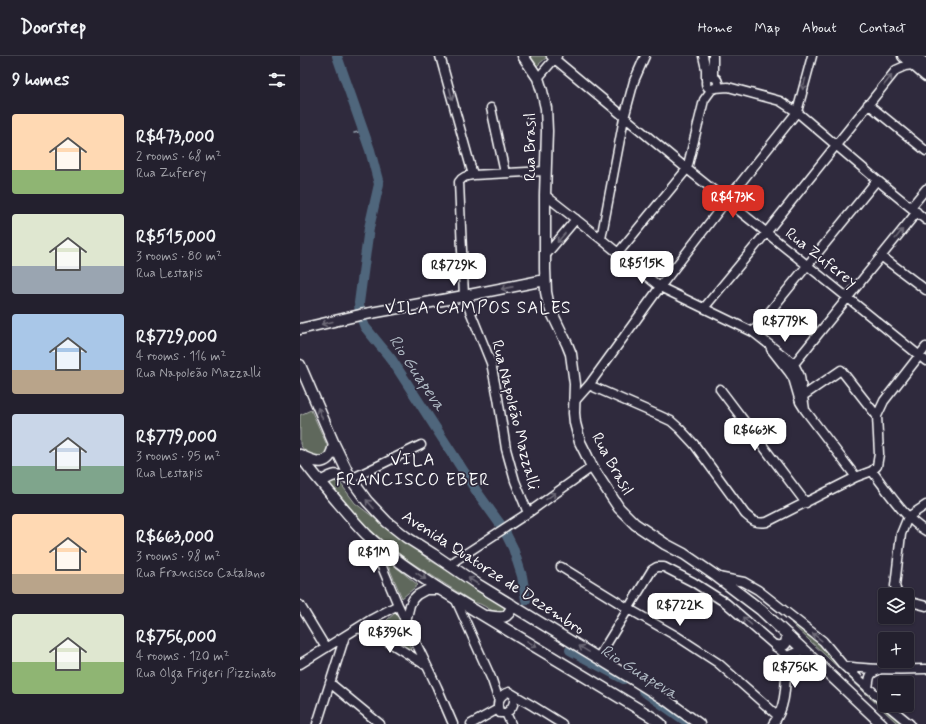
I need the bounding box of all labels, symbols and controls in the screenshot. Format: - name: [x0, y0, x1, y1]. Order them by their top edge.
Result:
- text: Doorstep: [20, 15, 86, 40]
- text: Home: [698, 19, 732, 37]
- text: Map: [754, 19, 780, 37]
- text: About: [802, 19, 837, 37]
- text: Contact: [859, 19, 906, 37]
- text: 9 homes: [12, 69, 69, 91]
- icon: filters: [266, 69, 288, 91]
- one-way arrow: [883, 75, 892, 85]
- one-way arrow: [800, 77, 808, 90]
- one-way arrow: [448, 87, 455, 100]
- street label: Rua Brasil: [520, 113, 541, 181]
- text: R$473,000: [136, 126, 214, 148]
- icon: home: [44, 130, 92, 178]
- text: 2 rooms · 68 m²: [136, 148, 221, 165]
- text: Rua Zuferey: [136, 165, 206, 182]
- pin: R$473K: [700, 185, 766, 219]
- text: R$473K: [711, 189, 755, 206]
- street label: Rua Zuferey: [780, 223, 862, 293]
- text: R$515,000: [136, 226, 216, 248]
- one-way arrow: [895, 229, 904, 239]
- icon: home: [44, 230, 92, 278]
- one-way arrow: [556, 232, 565, 243]
- text: 3 rooms · 80 m²: [136, 248, 222, 265]
- pin: R$515K: [609, 251, 675, 285]
- pin: R$729K: [421, 253, 487, 287]
- text: R$515K: [619, 255, 665, 272]
- text: R$729K: [431, 257, 477, 274]
- text: Rua Lestapis: [136, 265, 203, 282]
- one-way arrow: [501, 284, 514, 292]
- district label: VILA CAMPOS SALES: [385, 297, 571, 319]
- pin: R$779K: [752, 309, 818, 343]
- text: R$779K: [762, 313, 808, 330]
- one-way arrow: [321, 319, 334, 327]
- text: R$729,000: [136, 326, 217, 348]
- icon: home: [44, 330, 92, 378]
- water label: Rio Guapeva: [383, 331, 451, 416]
- street label: Rua Napoleão Mazzalli: [486, 338, 544, 492]
- text: 4 rooms · 116 m²: [136, 348, 226, 365]
- text: Rua Napoleão Mazzalli: [136, 365, 261, 382]
- one-way arrow: [316, 407, 324, 419]
- pin: R$663K: [722, 418, 788, 452]
- text: R$663K: [733, 422, 777, 439]
- text: R$779,000: [136, 426, 217, 448]
- street label: Rua Brasil: [586, 429, 638, 499]
- icon: home: [44, 430, 92, 478]
- text: 3 rooms · 95 m²: [136, 448, 220, 465]
- district label: VILA FRANCISCO EBER: [336, 449, 490, 491]
- text: Rua Lestapis: [136, 465, 203, 482]
- one-way arrow: [545, 492, 556, 500]
- one-way arrow: [365, 498, 374, 509]
- street label: Avenida Quatorze de Dezembro: [398, 506, 589, 640]
- text: R$663,000: [136, 526, 214, 548]
- icon: home: [44, 530, 92, 578]
- pin: R$1M: [350, 540, 398, 574]
- text: R$1M: [358, 544, 390, 561]
- text: 3 rooms · 98 m²: [136, 548, 221, 565]
- text: Rua Francisco Catalano: [136, 565, 265, 582]
- one-way arrow: [415, 572, 426, 580]
- one-way arrow: [468, 577, 479, 585]
- map controls: [878, 588, 914, 712]
- button: layers: [878, 588, 914, 624]
- pin: R$722K: [647, 593, 713, 627]
- text: R$722K: [657, 597, 703, 614]
- one-way arrow: [742, 617, 752, 626]
- pin: R$396K: [357, 620, 423, 654]
- text: R$396K: [368, 624, 412, 641]
- text: R$756,000: [136, 626, 216, 648]
- icon: home: [44, 630, 92, 678]
- button: +: [878, 632, 914, 668]
- one-way arrow: [812, 633, 823, 641]
- one-way arrow: [526, 640, 537, 648]
- water label: Rio Guapeva: [596, 640, 683, 705]
- one-way arrow: [579, 645, 590, 653]
- text: 4 rooms · 120 m²: [136, 648, 229, 665]
- pin: R$756K: [762, 655, 828, 689]
- text: R$756K: [772, 659, 818, 676]
- text: Rua Olga Frigeri Pizzinato: [136, 665, 276, 682]
- button: −: [878, 676, 914, 712]

